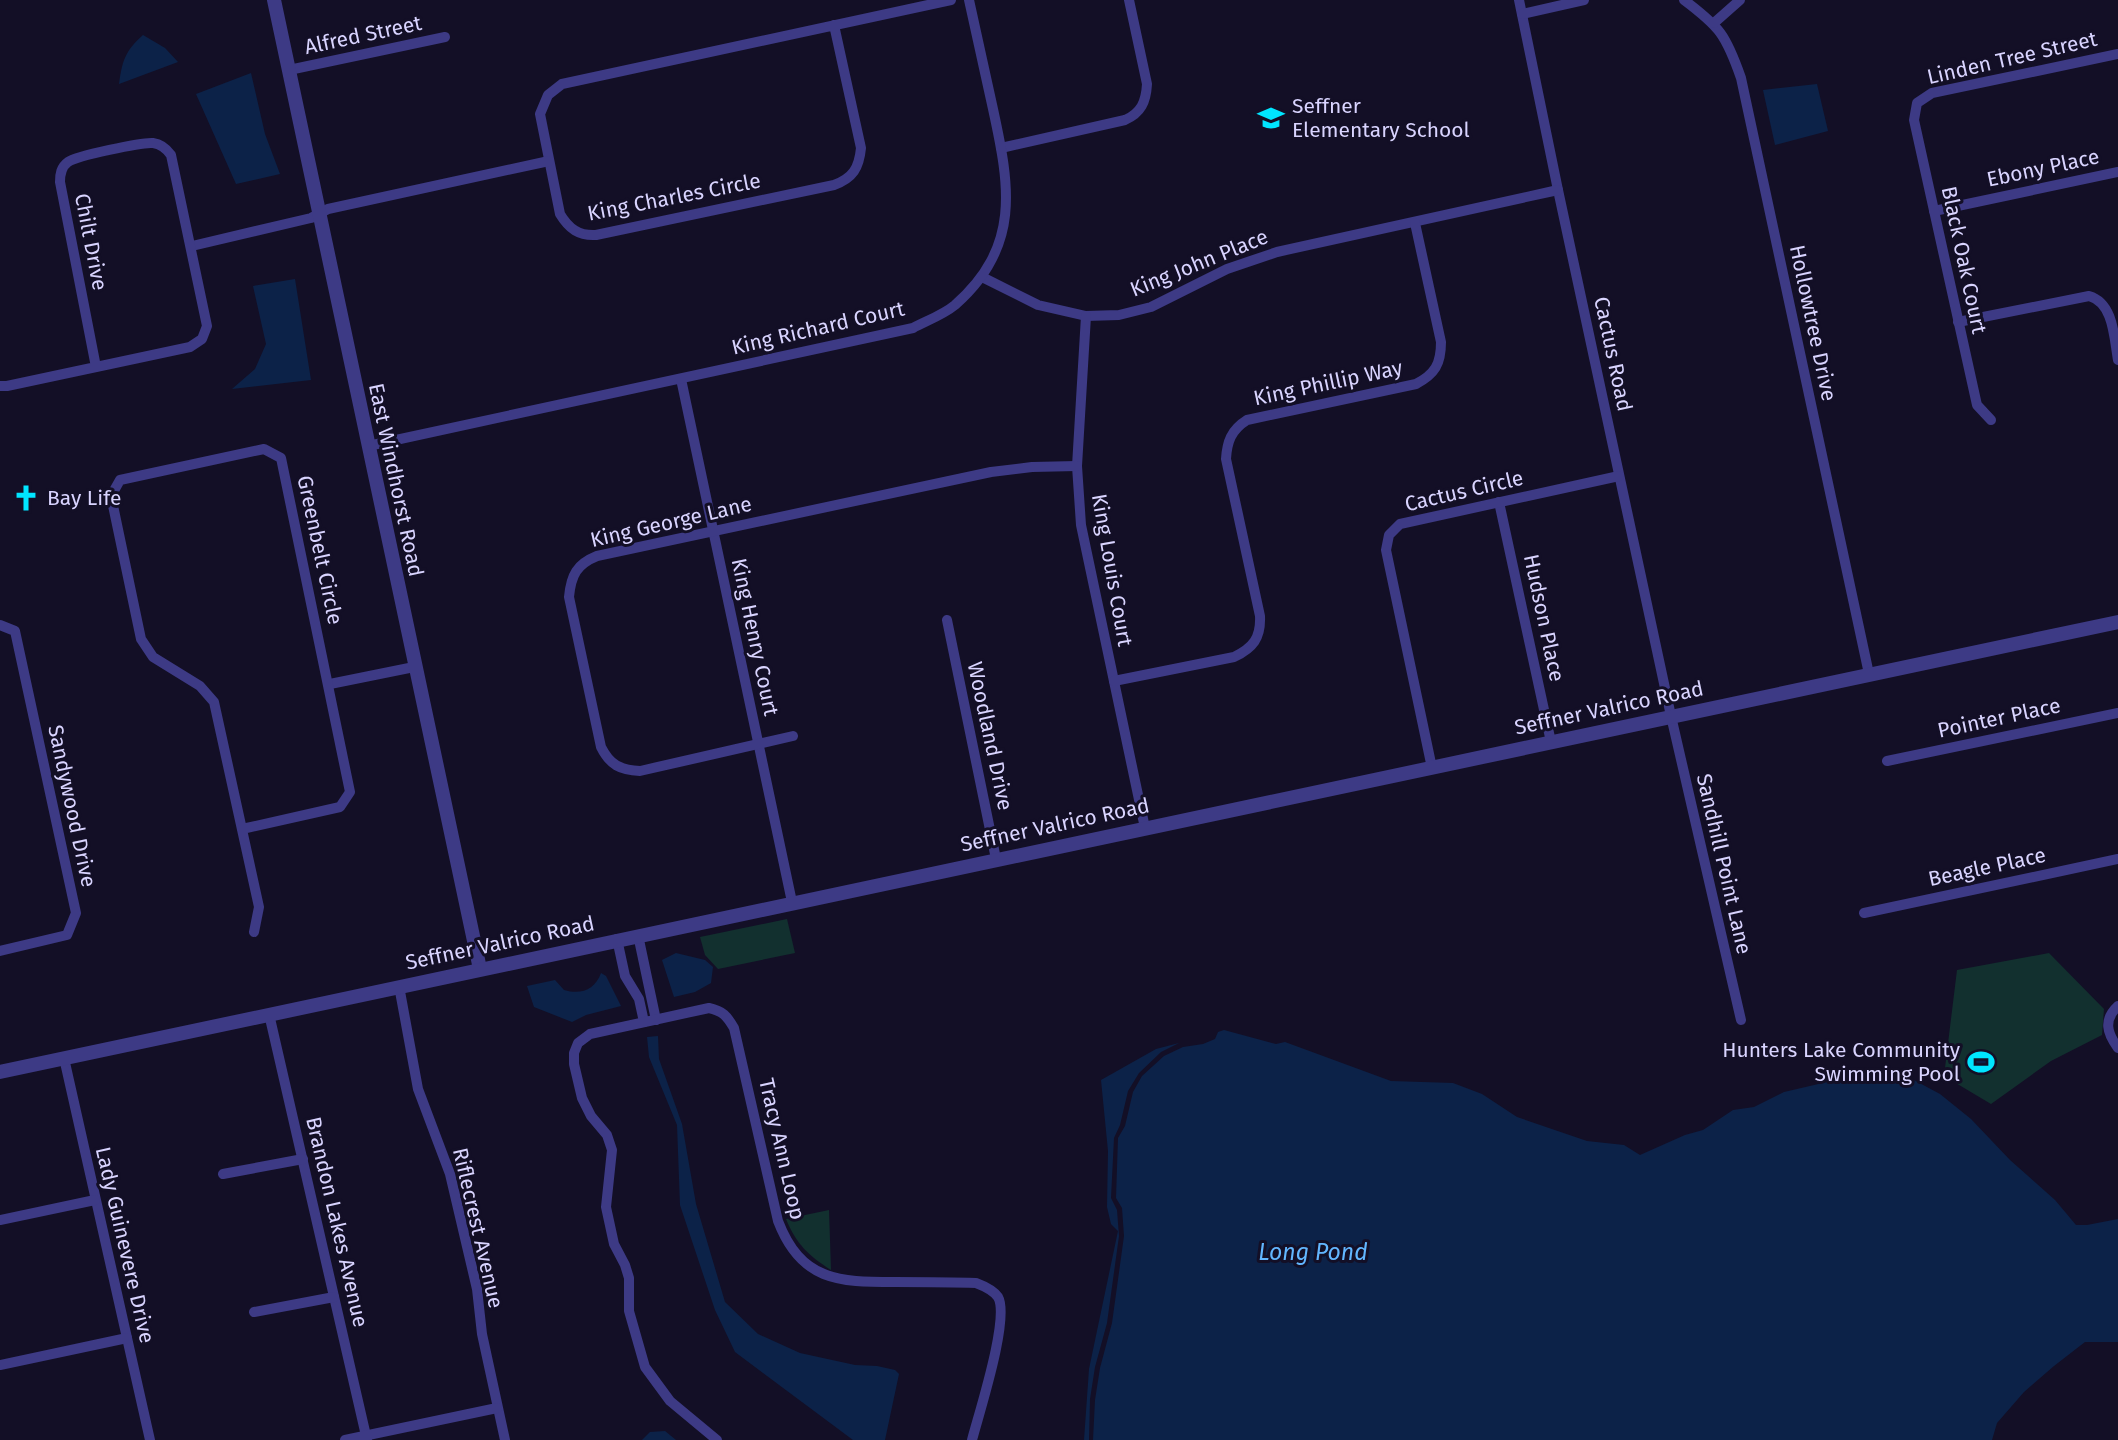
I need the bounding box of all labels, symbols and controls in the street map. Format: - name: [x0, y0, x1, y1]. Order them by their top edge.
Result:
- street label: Alfred Street: [302, 10, 424, 60]
- street label: Linden Tree Street: [1924, 26, 2100, 90]
- place label: Seffner Elementary School: [1292, 93, 1470, 143]
- school or university icon: Seffner Elementary School: [1256, 103, 1286, 133]
- street label: Ebony Place: [1984, 143, 2102, 193]
- street label: King Charles Circle: [585, 167, 763, 227]
- street label: Black Oak Court: [1936, 184, 1992, 337]
- street label: Chilt Drive: [69, 191, 113, 293]
- street label: King John Place: [1126, 224, 1272, 302]
- street label: Hollowtree Drive: [1784, 243, 1842, 403]
- street label: Cactus Road: [1588, 294, 1638, 414]
- street label: King Richard Court: [729, 295, 907, 361]
- street label: King Phillip Way: [1251, 354, 1405, 411]
- street label: East Windhorst Road: [363, 381, 429, 579]
- street label: Cactus Circle: [1402, 465, 1526, 517]
- street label: Greenbelt Circle: [291, 473, 349, 627]
- church icon: Bay Life: [11, 483, 41, 513]
- place label: Bay Life: [47, 485, 121, 511]
- street label: King George Lane: [588, 491, 754, 553]
- street label: King Louis Court: [1086, 492, 1138, 649]
- street label: Hudson Place: [1518, 552, 1570, 684]
- street label: King Henry Court: [726, 556, 785, 719]
- street label: Woodland Drive: [962, 659, 1018, 813]
- street label: Seffner Valrico Road: [1512, 675, 1706, 741]
- street label: Pointer Place: [1935, 692, 2063, 744]
- street label: Sandywood Drive: [42, 723, 102, 889]
- street label: Sandhill Point Lane: [1691, 771, 1757, 957]
- street label: Seffner Valrico Road: [958, 792, 1152, 858]
- street label: Beagle Place: [1926, 842, 2048, 892]
- street label: Seffner Valrico Road: [403, 910, 597, 976]
- place label: Hunters Lake Community Swimming Pool: [1722, 1037, 1961, 1087]
- sports icon: Hunters Lake Community Swimming Pool: [1966, 1047, 1996, 1077]
- street label: Tracy Ann Loop: [753, 1076, 811, 1222]
- street label: Brandon Lakes Avenue: [300, 1114, 374, 1330]
- street label: Lady Guinevere Drive: [90, 1144, 160, 1346]
- street label: Riflecrest Avenue: [447, 1145, 509, 1311]
- water label: Long Pond: [1258, 1238, 1368, 1266]

